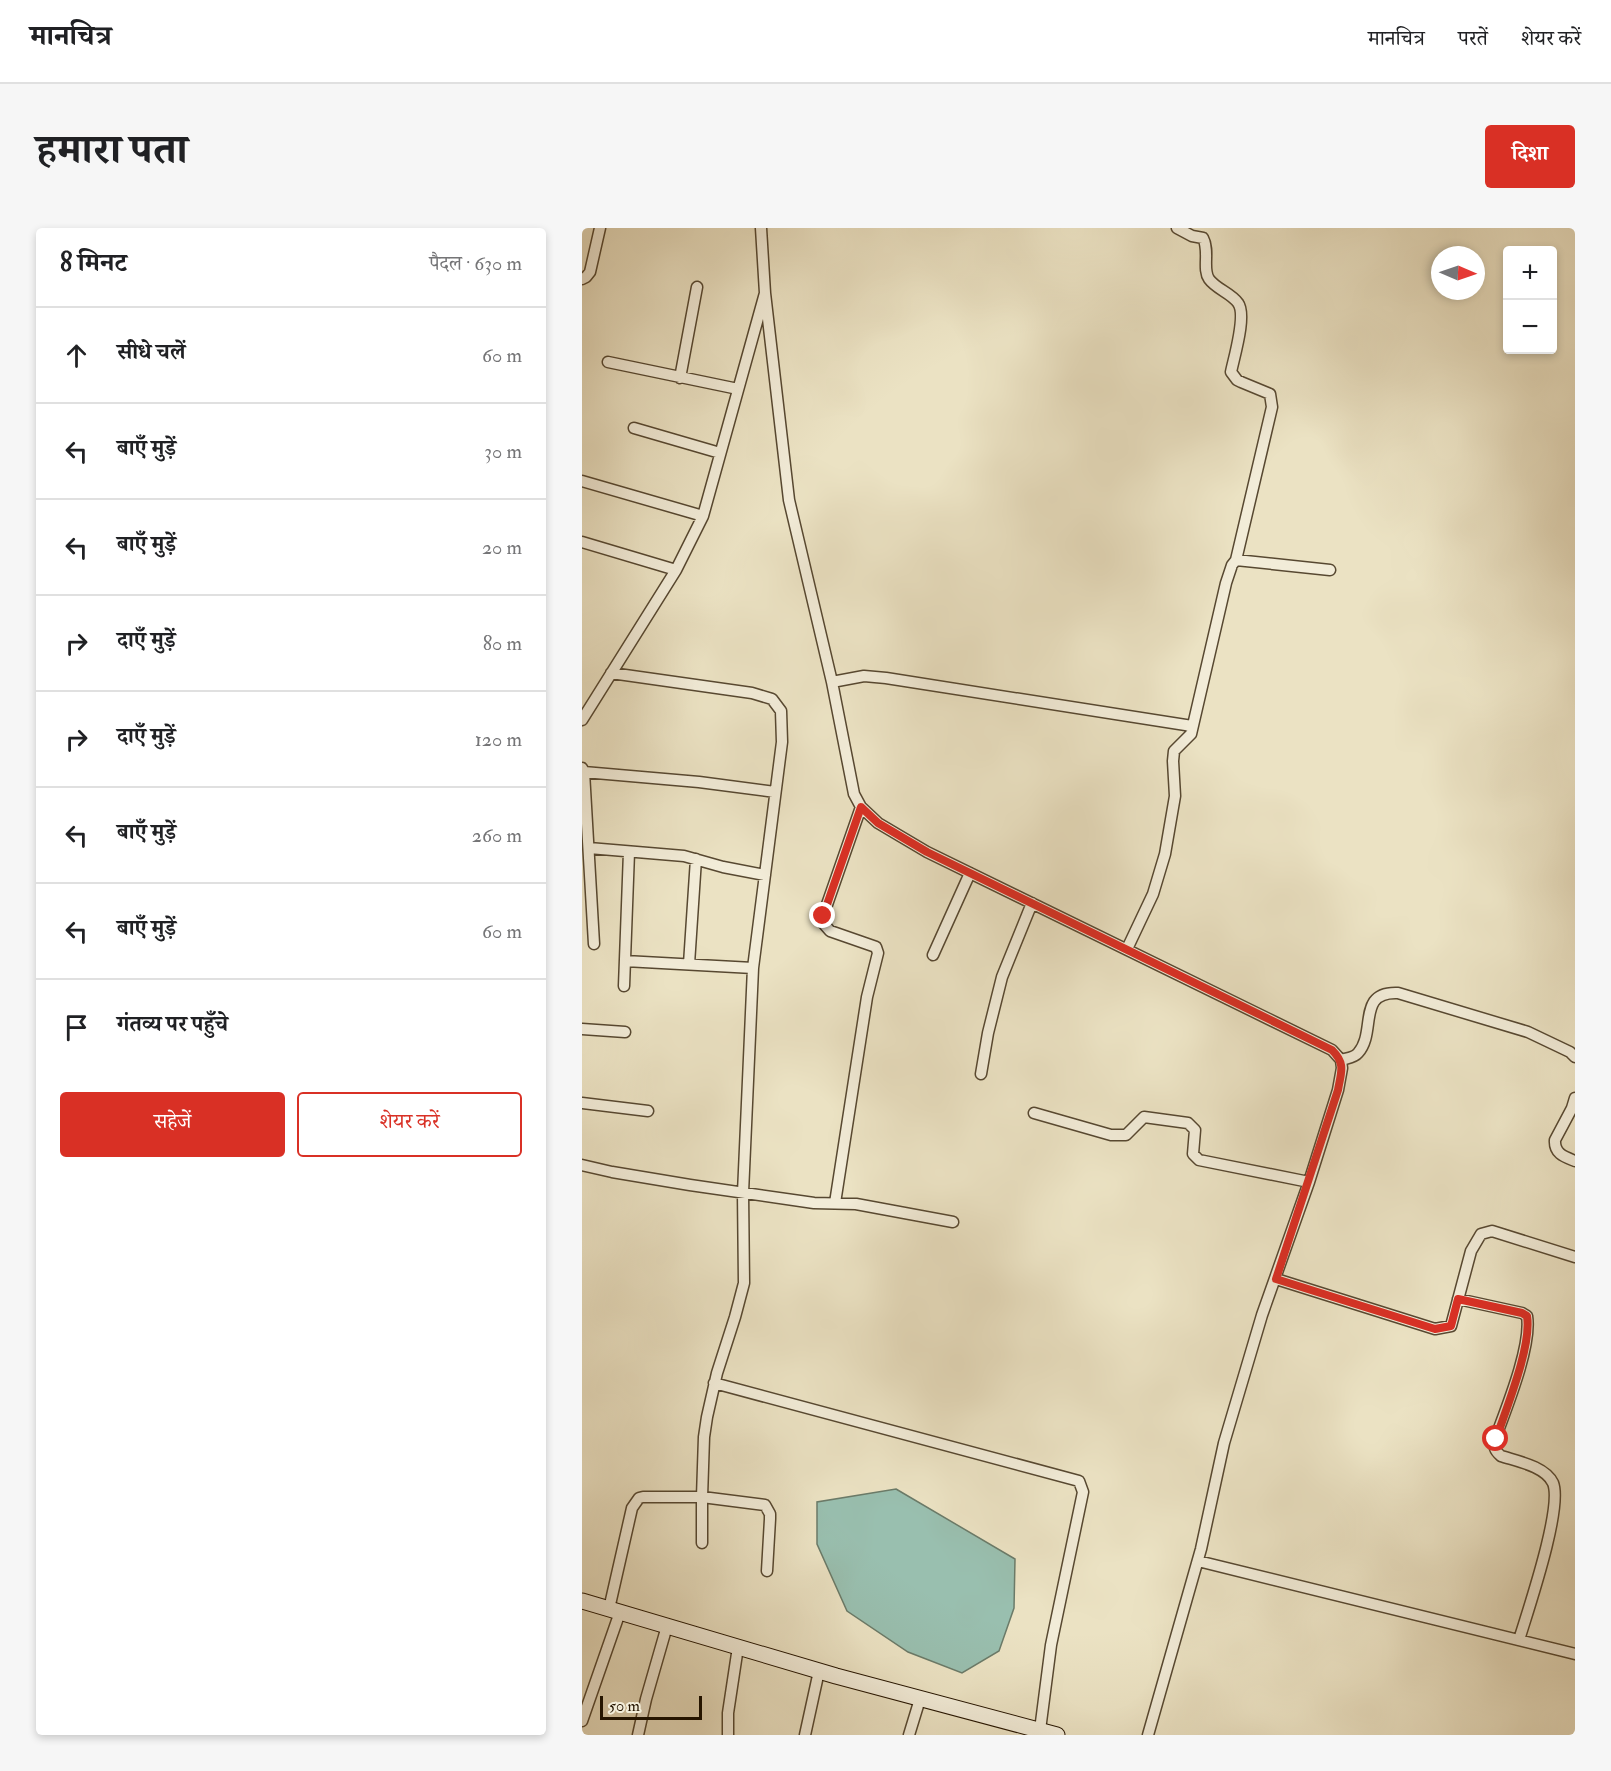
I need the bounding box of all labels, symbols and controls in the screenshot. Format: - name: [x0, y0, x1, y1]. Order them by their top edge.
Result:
- text: मानचित्र: [30, 19, 112, 54]
- text: मानचित्र: [1368, 25, 1425, 52]
- text: परतें: [1458, 25, 1488, 52]
- text: शेयर करें: [1521, 25, 1581, 52]
- text: हमारा पता: [36, 124, 188, 176]
- button: दिशा: [1485, 125, 1575, 188]
- north arrow: [1431, 246, 1485, 300]
- map controls: [1503, 246, 1557, 354]
- button: +: [1503, 246, 1557, 300]
- text: 8 मिनट: [60, 247, 127, 279]
- text: पैदल · 630 m: [429, 251, 522, 276]
- button: −: [1503, 300, 1557, 354]
- text: सीधे चलें: [117, 338, 185, 366]
- icon: ahead: [60, 339, 93, 372]
- text: 60 m: [482, 343, 522, 368]
- text: बाएँ मुड़ें: [117, 434, 176, 462]
- icon: left: [60, 435, 93, 468]
- text: 30 m: [484, 439, 522, 464]
- text: बाएँ मुड़ें: [117, 530, 176, 558]
- icon: left: [60, 531, 93, 564]
- text: 20 m: [482, 535, 522, 560]
- text: दाएँ मुड़ें: [117, 626, 176, 654]
- icon: right: [60, 627, 93, 660]
- text: 80 m: [483, 631, 522, 656]
- text: दाएँ मुड़ें: [117, 722, 176, 750]
- icon: right: [60, 723, 93, 756]
- text: 120 m: [475, 727, 522, 752]
- text: बाएँ मुड़ें: [117, 818, 176, 846]
- icon: left: [60, 819, 93, 852]
- text: 260 m: [472, 823, 522, 848]
- route end: [809, 902, 835, 928]
- text: बाएँ मुड़ें: [117, 914, 176, 942]
- icon: left: [60, 915, 93, 948]
- text: 60 m: [482, 919, 522, 944]
- text: गंतव्य पर पहुँचे: [117, 1010, 228, 1038]
- icon: arrive: [60, 1011, 93, 1044]
- button: सहेजें: [60, 1092, 285, 1157]
- button: शेयर करें: [297, 1092, 522, 1157]
- route start: [1482, 1425, 1508, 1451]
- scale bar: [600, 1693, 702, 1720]
- text: 50 m: [609, 1696, 640, 1716]

